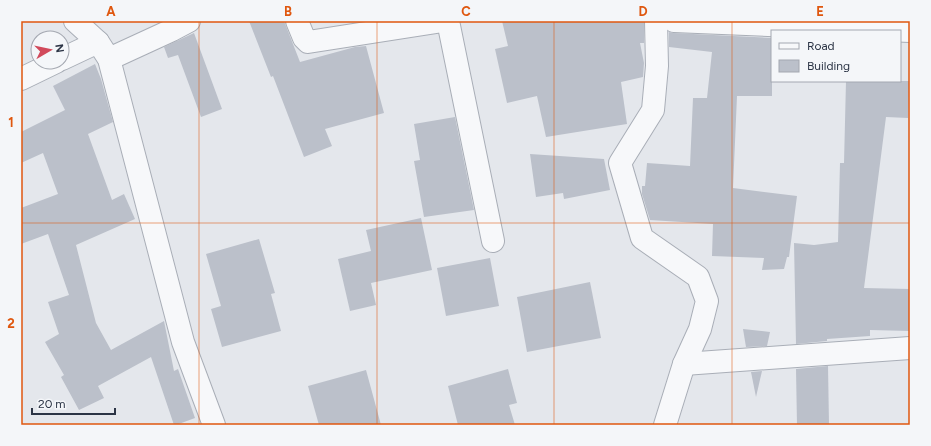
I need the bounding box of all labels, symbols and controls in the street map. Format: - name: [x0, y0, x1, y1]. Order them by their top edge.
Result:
- text: A: [106, 4, 116, 19]
- text: B: [284, 4, 292, 19]
- text: C: [461, 4, 471, 19]
- text: D: [638, 4, 648, 19]
- text: E: [816, 4, 824, 19]
- north arrow: [30, 30, 70, 70]
- legend: [771, 30, 901, 82]
- text: Road: [807, 39, 835, 53]
- text: N: [52, 43, 66, 54]
- text: Building: [807, 59, 850, 73]
- text: 1: [8, 115, 14, 130]
- text: 2: [7, 316, 15, 331]
- scale bar: [32, 390, 115, 416]
- text: 20 m: [38, 397, 66, 411]

